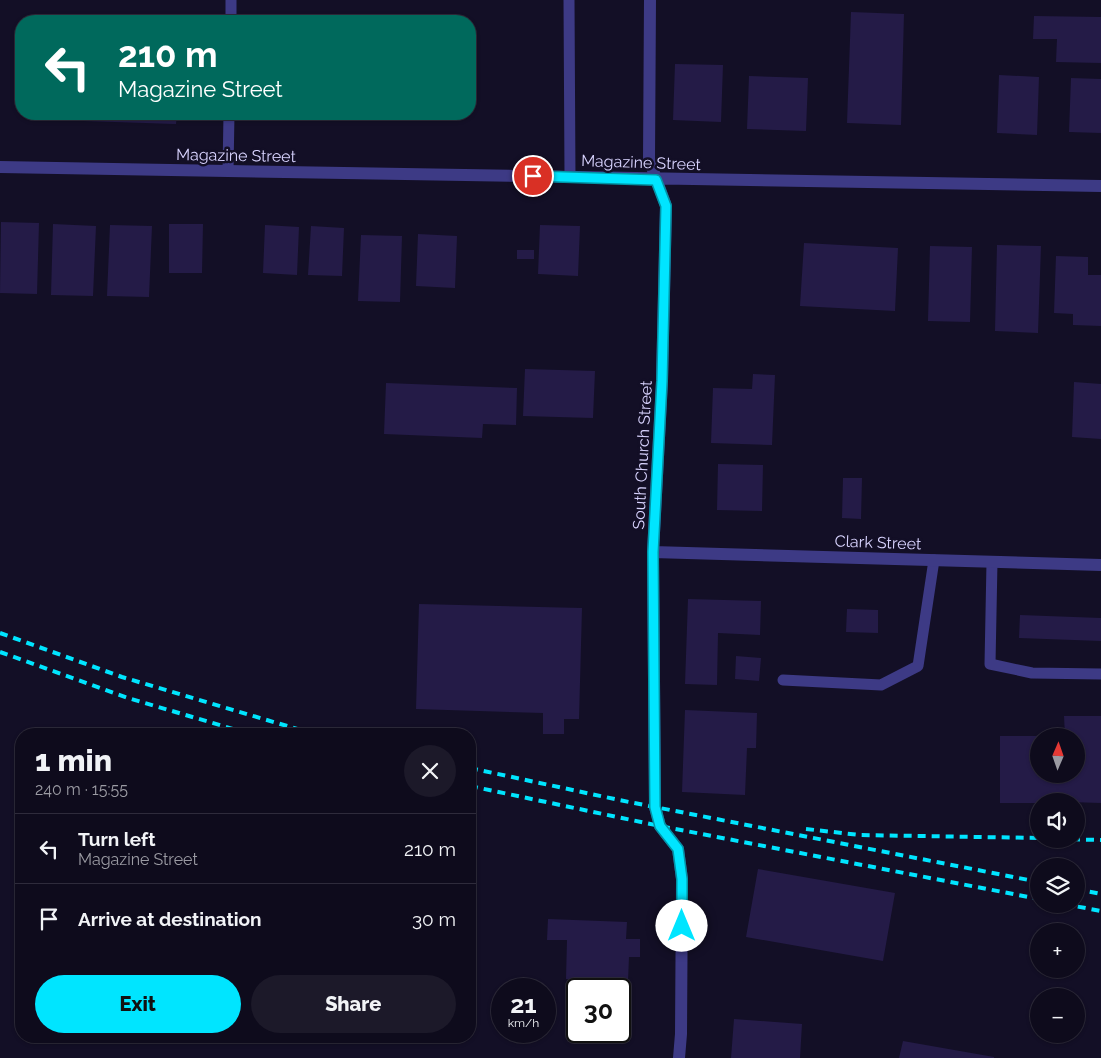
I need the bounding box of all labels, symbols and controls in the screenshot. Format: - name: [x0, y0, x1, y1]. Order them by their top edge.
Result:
- text: 210 m: [118, 34, 218, 75]
- icon: left: [35, 35, 100, 100]
- text: Magazine Street: [118, 76, 283, 102]
- street label: Magazine Street: [176, 145, 297, 166]
- street label: Magazine Street: [581, 151, 702, 174]
- pin: [512, 155, 554, 197]
- icon: arrive: [519, 162, 547, 190]
- street label: South Church Street: [629, 379, 656, 530]
- street label: Clark Street: [834, 531, 922, 554]
- north arrow: [1030, 728, 1085, 782]
- map controls: [1030, 728, 1085, 1043]
- text: 1 min: [35, 743, 112, 778]
- button: close: [404, 745, 456, 797]
- text: 240 m · 15:55: [35, 780, 128, 799]
- button: sound: [1030, 793, 1085, 848]
- text: Turn left: [78, 828, 155, 850]
- icon: left: [35, 835, 63, 863]
- text: 210 m: [404, 838, 456, 860]
- text: Magazine Street: [78, 850, 198, 869]
- button: layers: [1030, 858, 1085, 913]
- position arrow: [655, 899, 707, 951]
- icon: arrive: [35, 905, 63, 933]
- text: Arrive at destination: [78, 908, 262, 930]
- text: 30 m: [412, 908, 456, 930]
- button: +: [1030, 923, 1085, 978]
- button: Exit: [35, 975, 241, 1033]
- button: Share: [251, 975, 456, 1033]
- speed limit sign: 30: [566, 978, 631, 1043]
- button: −: [1030, 988, 1085, 1043]
- text: 21: [510, 989, 537, 1019]
- text: km/h: [508, 1016, 539, 1030]

